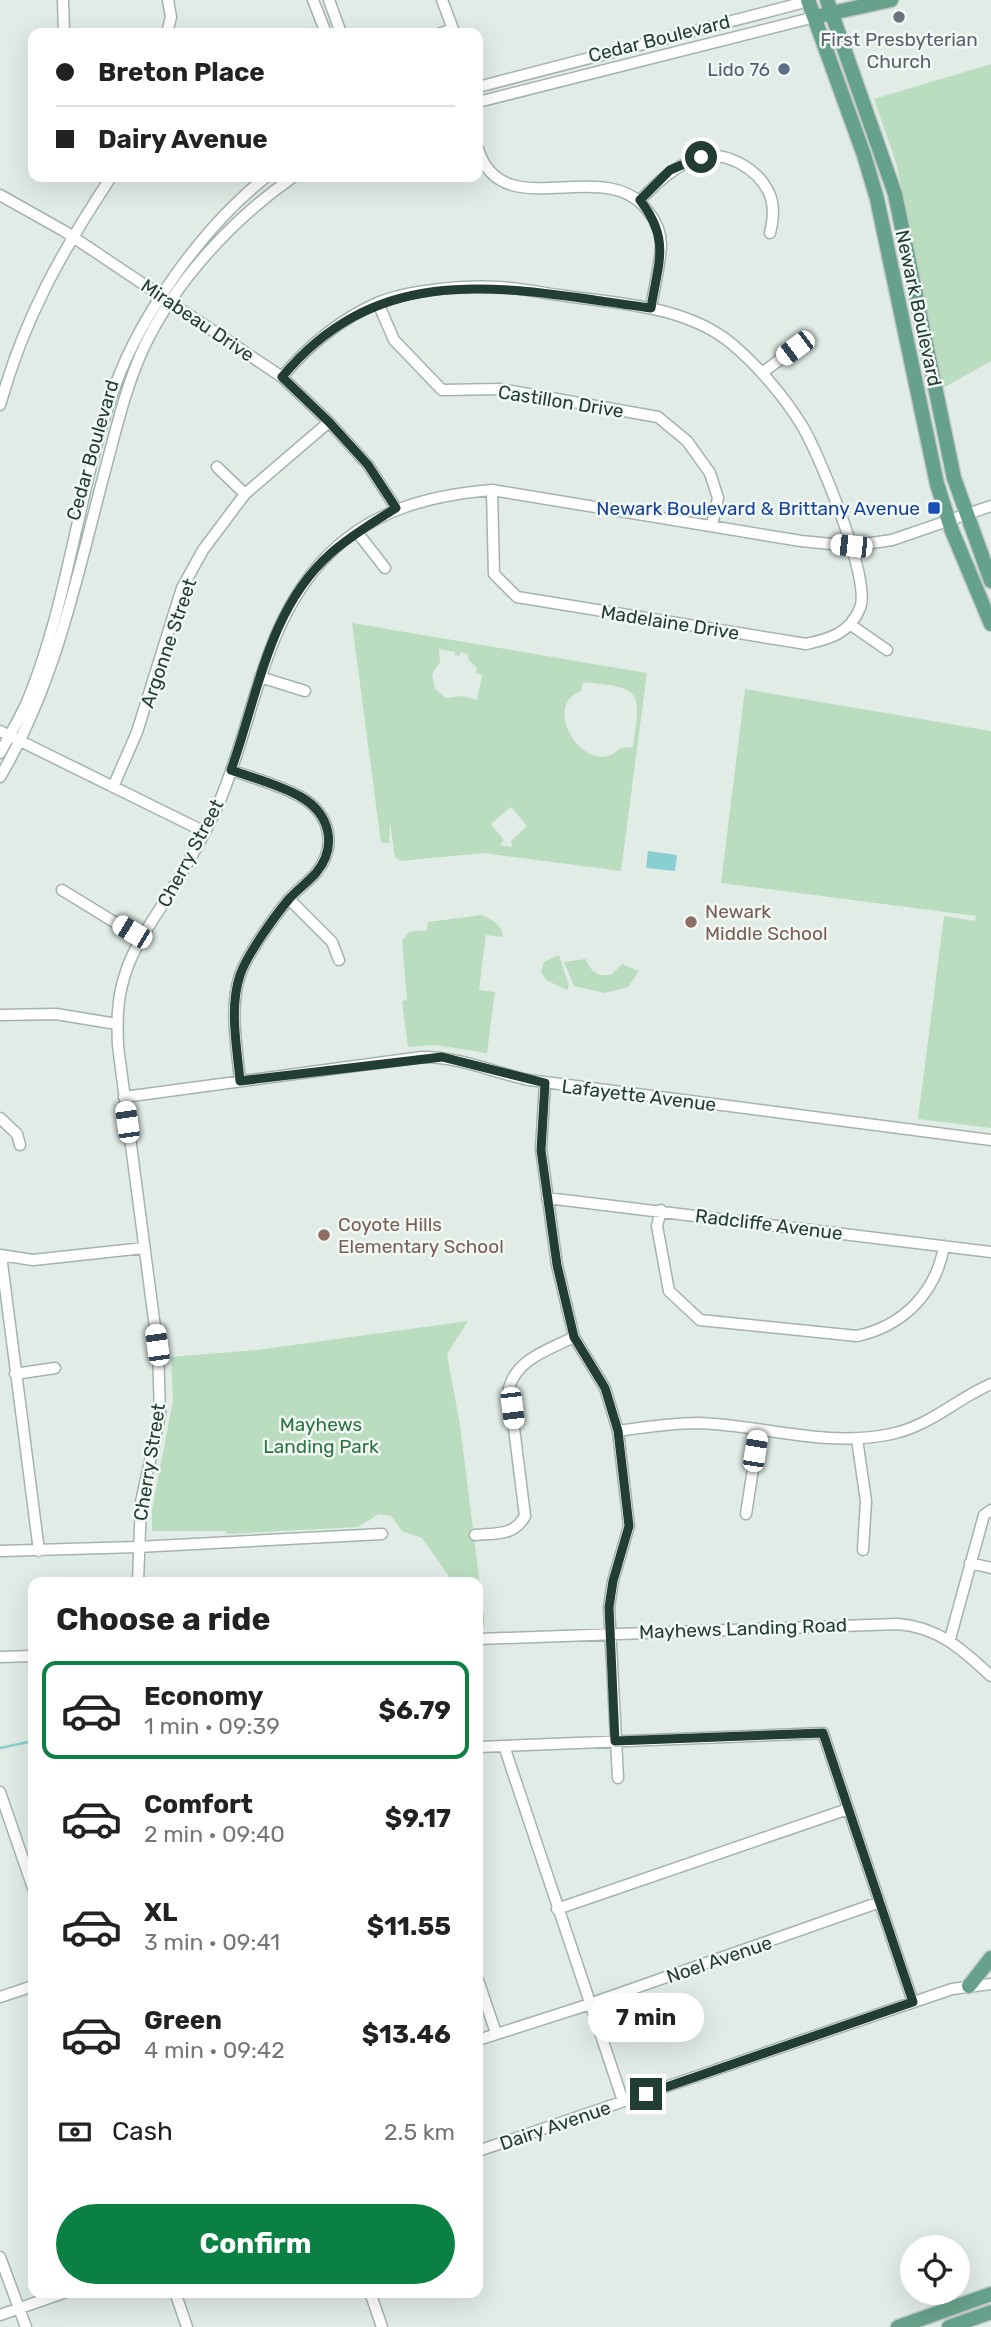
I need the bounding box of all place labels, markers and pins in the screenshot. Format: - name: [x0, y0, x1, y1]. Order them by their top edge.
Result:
- marker: First Presbyterian Church: [891, 9, 907, 25]
- place label: First Presbyterian Church: [820, 28, 978, 73]
- place label: Lido 76: [707, 58, 770, 81]
- marker: Lido 76: [776, 61, 792, 77]
- place label: Newark Boulevard & Brittany Avenue: [596, 497, 920, 520]
- marker: Newark Boulevard & Brittany Avenue: [926, 500, 942, 516]
- place label: Newark Middle School: [705, 900, 828, 945]
- marker: Newark Middle School: [683, 914, 699, 930]
- place label: Coyote Hills Elementary School: [338, 1213, 504, 1258]
- marker: Coyote Hills Elementary School: [316, 1227, 332, 1243]

